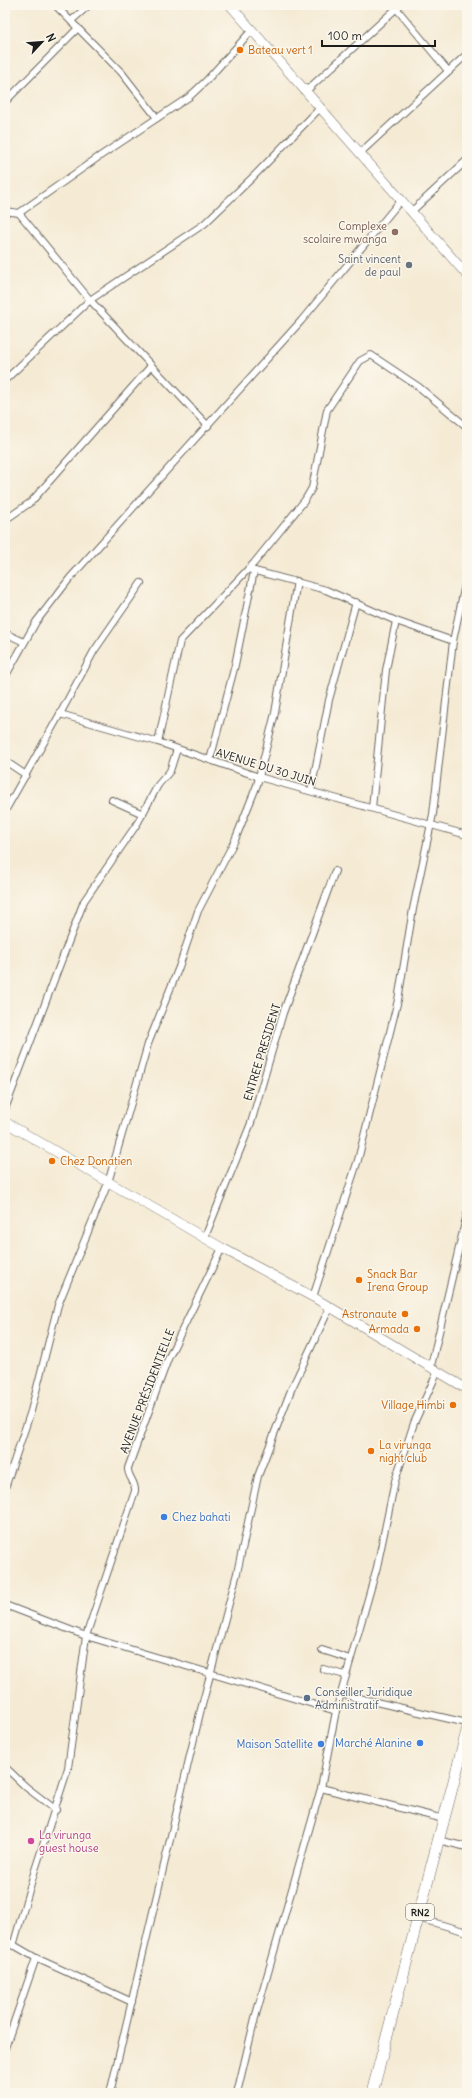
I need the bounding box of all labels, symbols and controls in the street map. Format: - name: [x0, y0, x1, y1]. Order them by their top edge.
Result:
- north arrow: [22, 22, 62, 62]
- scale bar: [322, 22, 435, 48]
- text: 100 m: [328, 28, 362, 43]
- text: N: [43, 31, 59, 44]
- place label: Bateau vert 1: [248, 43, 313, 57]
- marker: Bateau vert 1: [235, 45, 245, 55]
- place label: Complexe scolaire mwanga: [303, 219, 387, 246]
- marker: Complexe scolaire mwanga: [390, 227, 400, 237]
- place label: Saint vincent de paul: [338, 252, 401, 279]
- marker: Saint vincent de paul: [404, 260, 414, 270]
- street label: AVENUE DU 30 JUIN: [214, 745, 318, 789]
- street label: ENTREE PRESIDENT: [241, 1002, 284, 1102]
- place label: Chez Donatien: [60, 1154, 133, 1168]
- marker: Chez Donatien: [47, 1156, 57, 1166]
- place label: Snack Bar Irena Group: [367, 1267, 428, 1294]
- marker: Snack Bar Irena Group: [354, 1275, 364, 1285]
- place label: Astronaute: [342, 1307, 397, 1321]
- marker: Astronaute: [400, 1309, 410, 1319]
- place label: Armada: [369, 1322, 409, 1336]
- marker: Armada: [412, 1324, 422, 1334]
- street label: AVENUE PRÉSIDENTIELLE: [116, 1326, 177, 1455]
- place label: Village Himbi: [381, 1398, 445, 1412]
- marker: Village Himbi: [448, 1400, 458, 1410]
- place label: La virunga night club: [379, 1438, 431, 1465]
- marker: La virunga night club: [366, 1446, 376, 1456]
- place label: Chez bahati: [172, 1510, 231, 1524]
- marker: Chez bahati: [159, 1512, 169, 1522]
- place label: Conseiller Juridique Administratif: [315, 1685, 412, 1712]
- marker: Conseiller Juridique Administratif: [302, 1693, 312, 1703]
- place label: Marché Alanine: [335, 1736, 412, 1750]
- place label: Maison Satellite: [236, 1737, 313, 1751]
- marker: Marché Alanine: [415, 1738, 425, 1748]
- marker: Maison Satellite: [316, 1739, 326, 1749]
- place label: La virunga guest house: [39, 1828, 99, 1855]
- marker: La virunga guest house: [26, 1836, 36, 1846]
- road number: RN2: [406, 1904, 434, 1920]

